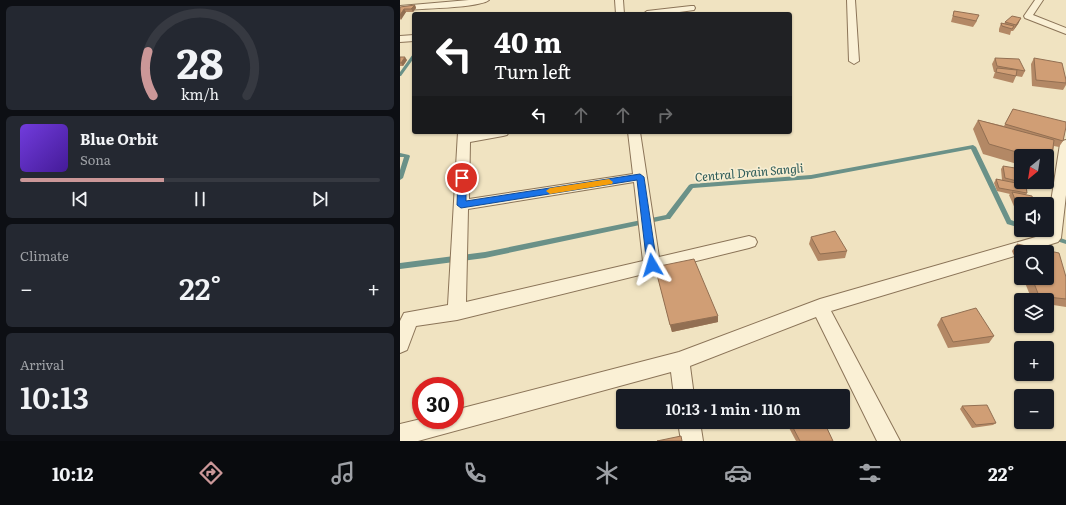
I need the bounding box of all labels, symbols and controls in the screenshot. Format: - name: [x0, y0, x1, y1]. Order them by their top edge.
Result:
- text: 40 m: [494, 20, 562, 62]
- icon: left: [428, 28, 480, 80]
- text: 28: [177, 30, 223, 92]
- text: Turn left: [494, 58, 571, 85]
- text: km/h: [181, 83, 220, 104]
- icon: left: [528, 104, 550, 126]
- icon: ahead: [570, 104, 592, 126]
- icon: ahead: [612, 104, 634, 126]
- icon: right: [654, 104, 676, 126]
- text: Blue Orbit: [80, 127, 158, 150]
- north arrow: [1014, 149, 1054, 189]
- map controls: [1014, 149, 1054, 429]
- text: Sona: [80, 150, 111, 169]
- water label: Central Drain Sangli: [694, 158, 804, 186]
- pin: [445, 161, 479, 195]
- icon: arrive: [451, 167, 473, 189]
- icon: previous: [69, 188, 91, 210]
- icon: pause: [189, 188, 211, 210]
- icon: next: [309, 188, 331, 210]
- button: sound: [1014, 197, 1054, 237]
- position arrow: [631, 244, 673, 286]
- button: search: [1014, 245, 1054, 285]
- text: Climate: [20, 246, 69, 265]
- text: 22°: [179, 265, 221, 309]
- text: −: [20, 271, 33, 304]
- text: +: [367, 271, 380, 304]
- button: layers: [1014, 293, 1054, 333]
- button: +: [1014, 341, 1054, 381]
- text: Arrival: [20, 355, 64, 374]
- text: 10:13: [20, 374, 89, 418]
- speed limit sign: 30: [412, 377, 464, 429]
- button: −: [1014, 389, 1054, 429]
- text: 10:13 · 1 min · 110 m: [665, 397, 801, 420]
- icon: directions: [197, 459, 225, 487]
- icon: music: [329, 459, 357, 487]
- icon: phone: [461, 459, 489, 487]
- icon: climate: [593, 459, 621, 487]
- icon: car: [724, 459, 752, 487]
- icon: filters: [856, 459, 884, 487]
- text: 10:12: [52, 460, 93, 487]
- text: 22°: [988, 460, 1014, 487]

